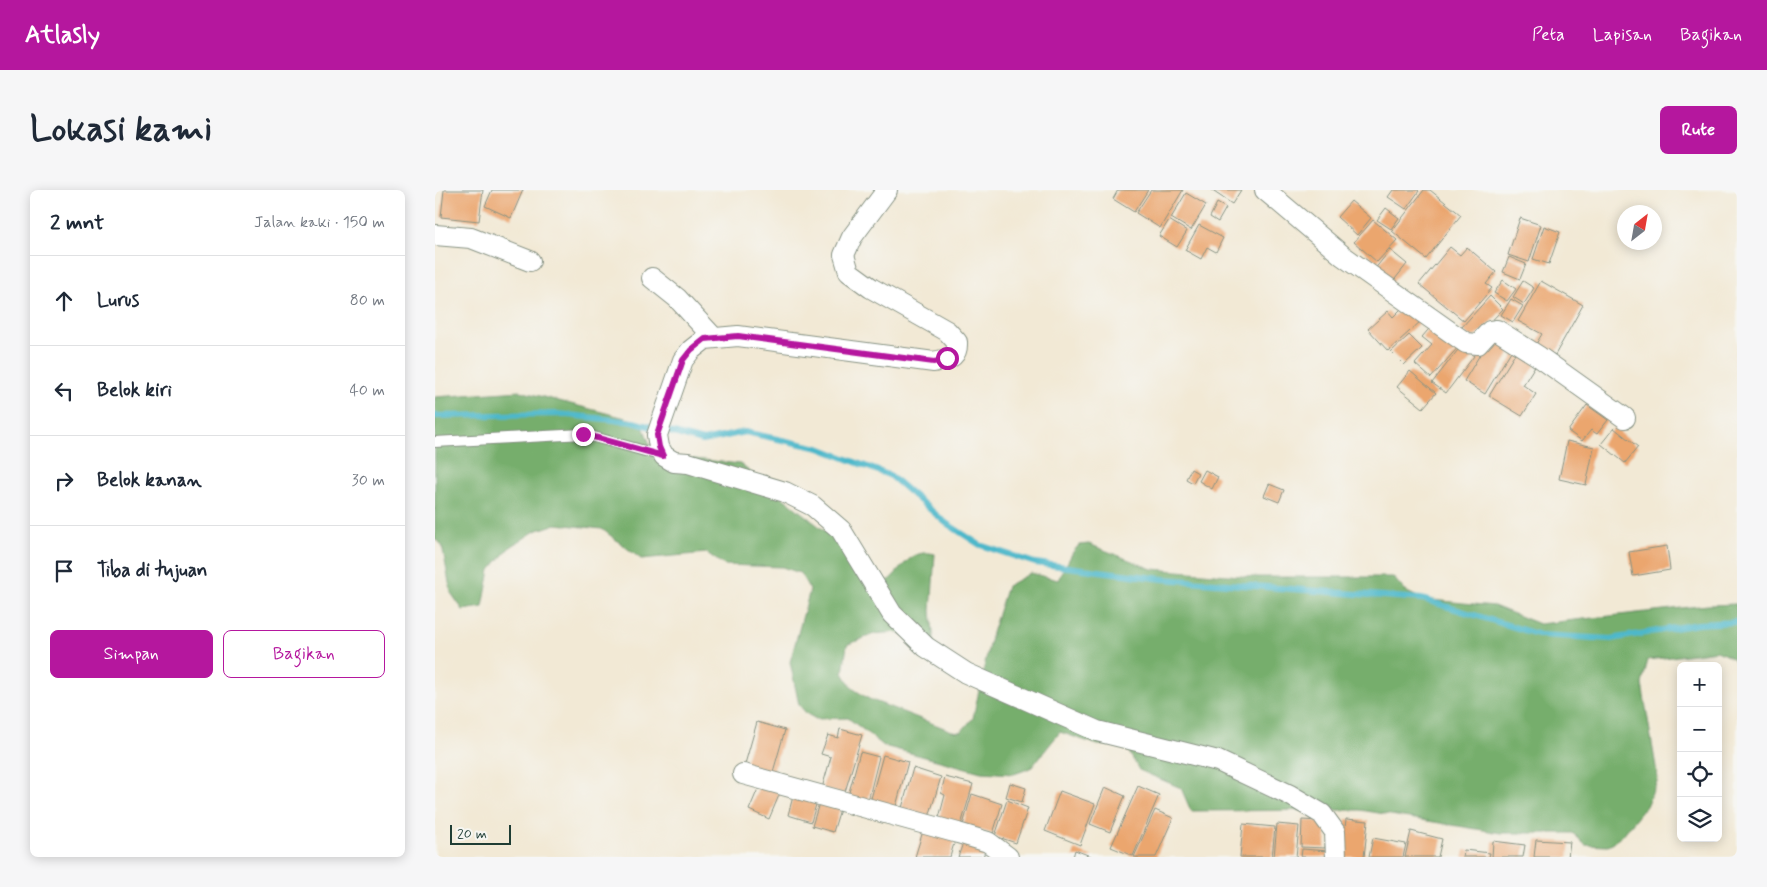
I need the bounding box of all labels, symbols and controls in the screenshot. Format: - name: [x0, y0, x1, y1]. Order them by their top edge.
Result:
- text: Atlasly: [25, 20, 100, 51]
- text: Peta: [1532, 23, 1565, 47]
- text: Lapisan: [1593, 23, 1652, 47]
- text: Bagikan: [1680, 23, 1742, 47]
- button: Rute: [1660, 106, 1737, 154]
- text: Lokasi kami: [30, 107, 212, 153]
- north arrow: [1617, 205, 1662, 250]
- text: 2 mnt: [50, 209, 104, 237]
- text: Jalan kaki · 150 m: [254, 212, 385, 233]
- icon: ahead: [50, 287, 78, 315]
- text: Lurus: [97, 288, 139, 313]
- text: 80 m: [350, 290, 385, 311]
- route start: [936, 347, 959, 370]
- icon: left: [50, 377, 78, 405]
- text: Belok kiri: [97, 378, 172, 403]
- text: 40 m: [349, 380, 385, 401]
- route end: [572, 423, 595, 446]
- icon: right: [50, 467, 78, 495]
- text: Belok kanan: [97, 468, 202, 493]
- text: 30 m: [352, 470, 385, 491]
- icon: arrive: [50, 557, 78, 585]
- text: Tiba di tujuan: [97, 558, 208, 583]
- button: Simpan: [50, 630, 213, 678]
- button: Bagikan: [223, 630, 385, 678]
- map controls: [1677, 662, 1722, 842]
- button: +: [1677, 662, 1722, 707]
- button: −: [1677, 707, 1722, 752]
- button: locate: [1677, 752, 1722, 797]
- button: layers: [1677, 797, 1722, 842]
- scale bar: [450, 822, 511, 845]
- text: 20 m: [457, 825, 487, 843]

